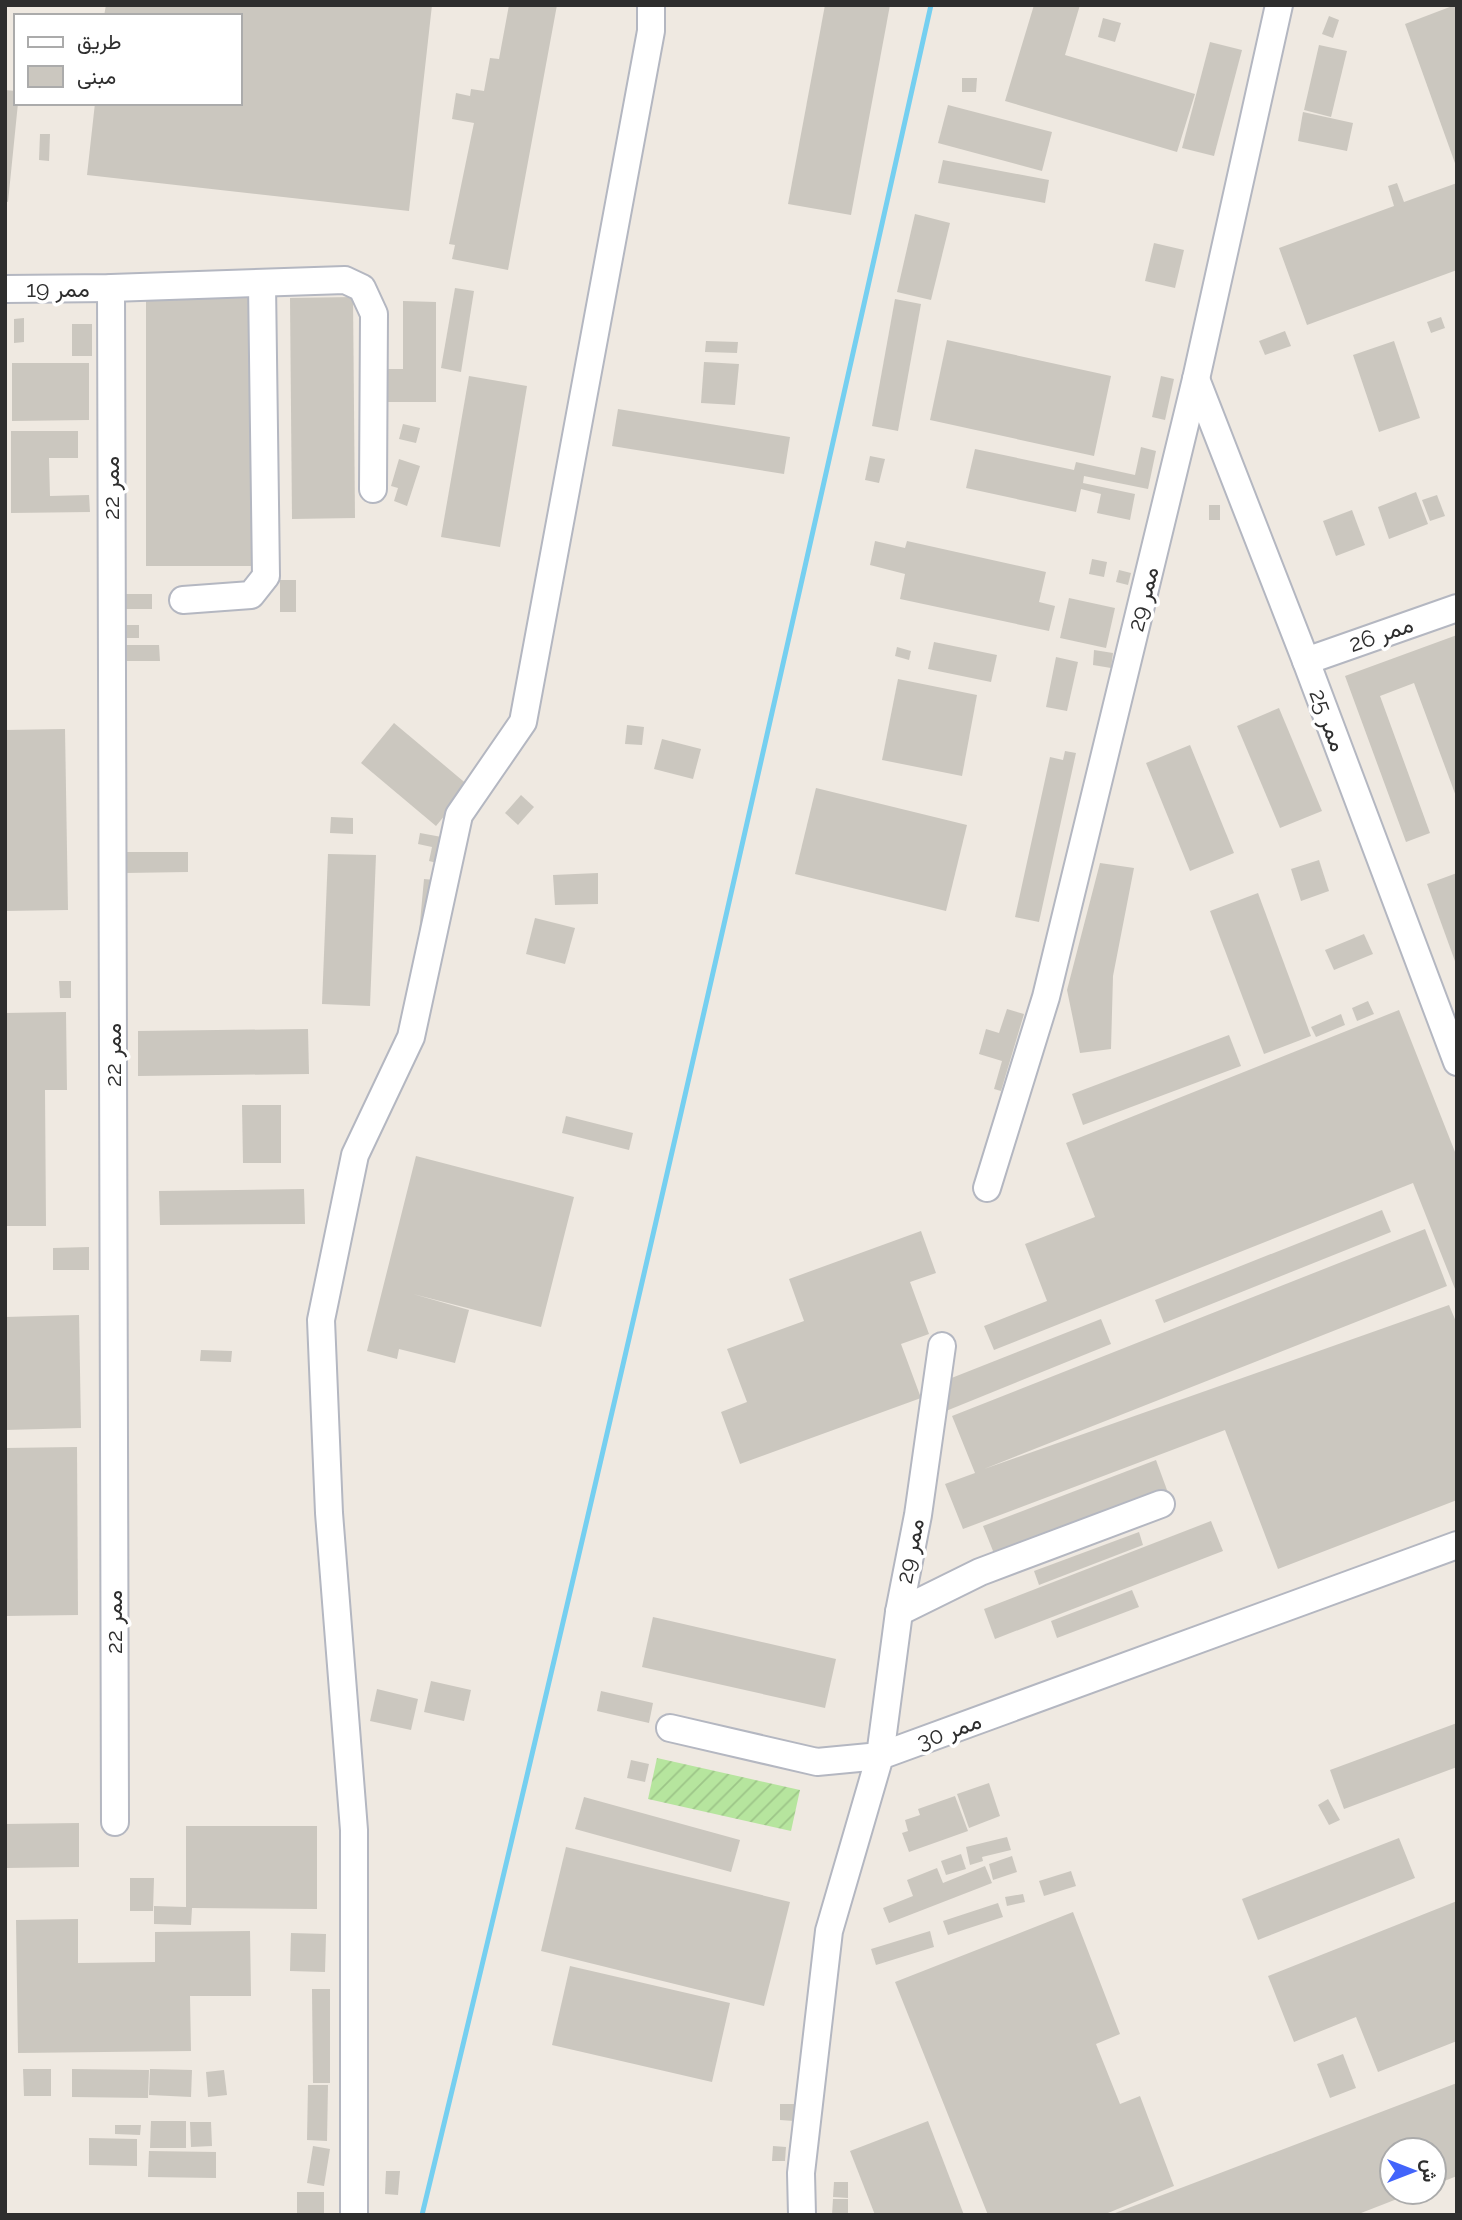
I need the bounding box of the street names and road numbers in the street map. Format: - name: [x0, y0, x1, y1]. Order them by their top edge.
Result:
- street label: ممر 19: [26, 275, 90, 304]
- street label: ممر 22: [97, 456, 126, 520]
- street label: ممر 29: [1121, 564, 1165, 634]
- street label: ممر 26: [1345, 610, 1417, 659]
- street label: ممر 25: [1302, 685, 1353, 756]
- street label: ممر 22: [99, 1023, 128, 1087]
- street label: ممر 29: [890, 1516, 931, 1586]
- street label: ممر 22: [100, 1590, 129, 1654]
- street label: ممر 30: [913, 1706, 985, 1756]

